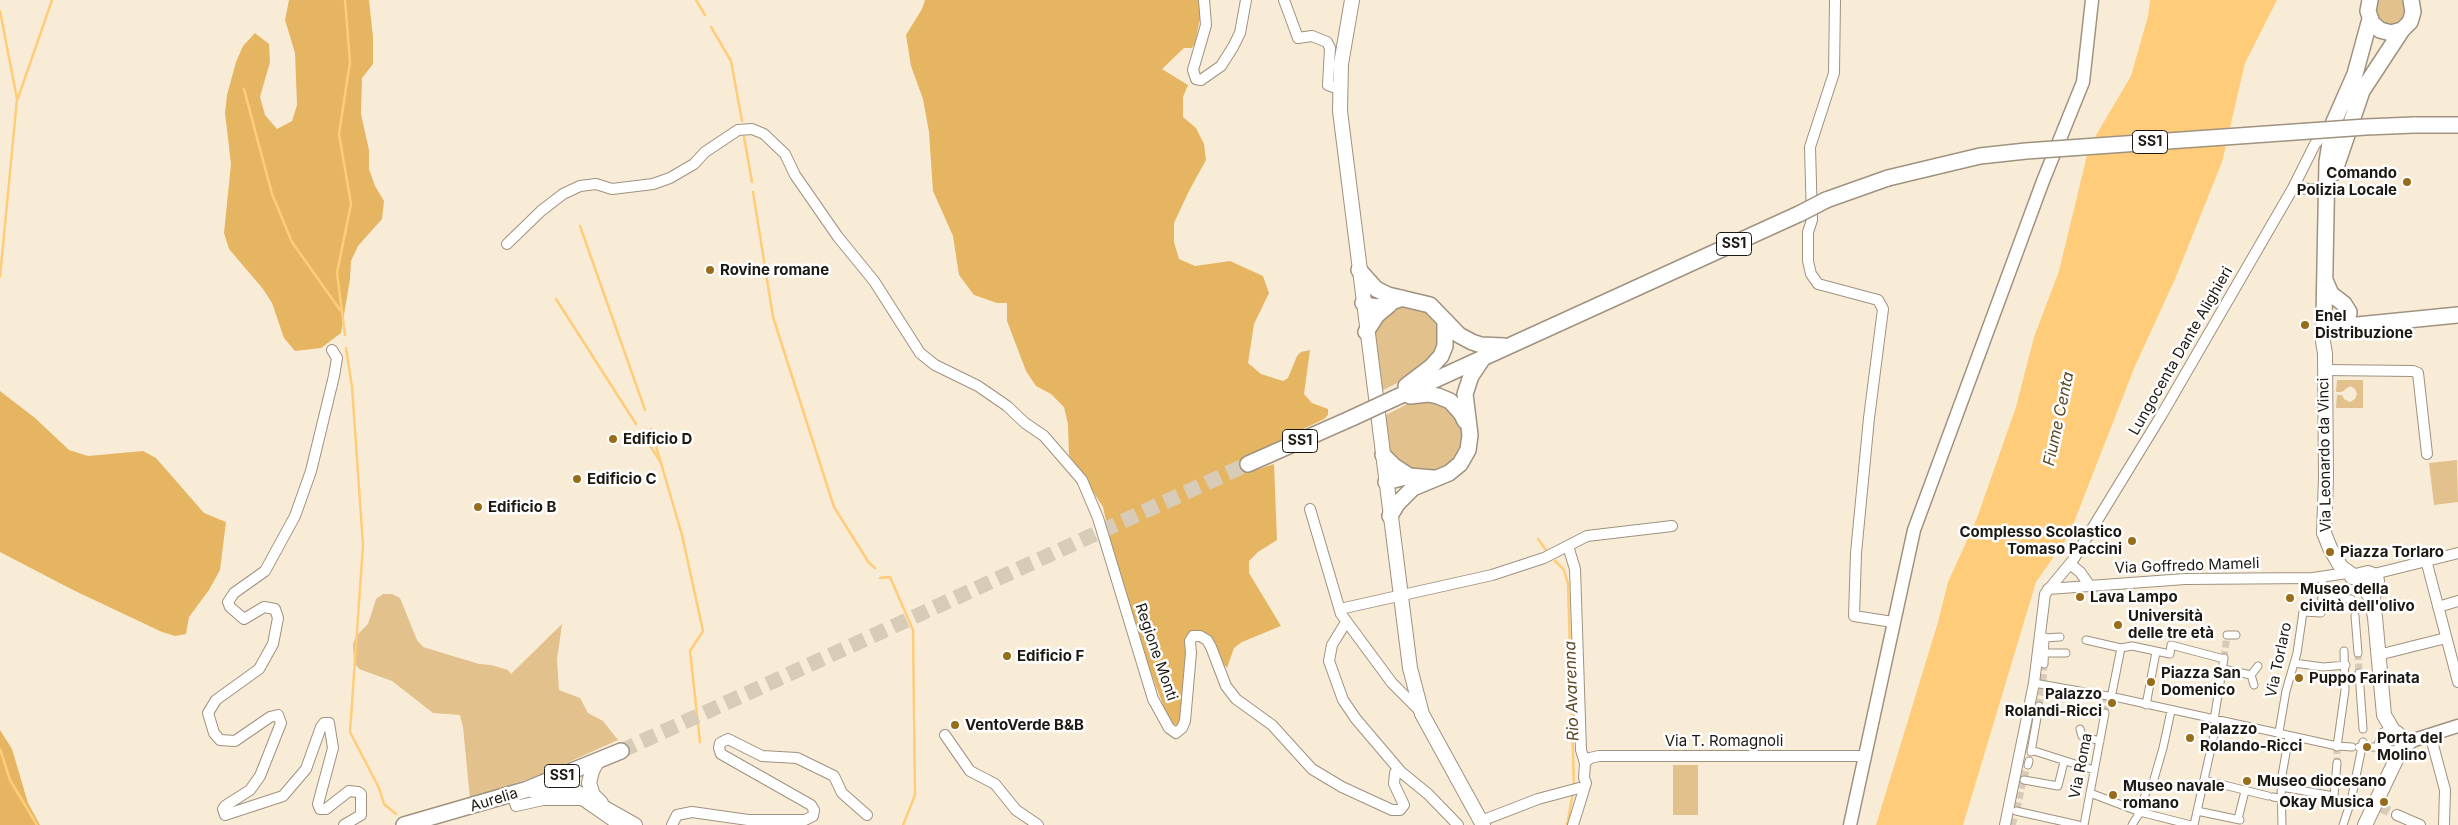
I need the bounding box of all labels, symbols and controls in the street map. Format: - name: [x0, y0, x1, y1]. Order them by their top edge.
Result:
- road number: SS1: [2132, 130, 2168, 154]
- place label: Comando Polizia Locale: [2297, 164, 2397, 199]
- marker: Comando Polizia Locale: [2401, 176, 2413, 188]
- road number: SS1: [1716, 232, 1752, 255]
- place label: Rovine romane: [720, 261, 829, 279]
- marker: Rovine romane: [704, 264, 716, 276]
- street label: Lungocenta Dante Alighieri: [2125, 264, 2237, 438]
- place label: Enel Distribuzione: [2315, 307, 2413, 342]
- marker: Enel Distribuzione: [2299, 319, 2311, 331]
- water label: Fiume Centa: [2040, 370, 2078, 468]
- street label: Via Leonardo da Vinci: [2315, 377, 2335, 533]
- place label: Edificio D: [623, 430, 692, 448]
- road number: SS1: [1282, 430, 1318, 452]
- marker: Edificio D: [607, 433, 619, 445]
- place label: Edificio C: [587, 470, 657, 488]
- marker: Edificio C: [571, 473, 583, 485]
- place label: Edificio B: [488, 498, 556, 516]
- marker: Edificio B: [472, 501, 484, 513]
- place label: Complesso Scolastico Tomaso Paccini: [1959, 523, 2122, 558]
- marker: Complesso Scolastico Tomaso Paccini: [2126, 535, 2138, 547]
- place label: Piazza Torlaro: [2340, 543, 2444, 561]
- marker: Piazza Torlaro: [2324, 546, 2336, 558]
- street label: Via Goffredo Mameli: [2114, 554, 2260, 578]
- place label: Museo della civiltà dell'olivo: [2300, 580, 2415, 615]
- place label: Lava Lampo: [2090, 588, 2178, 606]
- marker: Lava Lampo: [2074, 591, 2086, 603]
- marker: Museo della civiltà dell'olivo: [2284, 592, 2296, 604]
- street label: Regione Monti: [1131, 601, 1181, 703]
- place label: Università delle tre età: [2128, 607, 2214, 642]
- marker: Università delle tre età: [2112, 619, 2124, 631]
- street label: Via Torlaro: [2262, 621, 2296, 699]
- water label: Rio Avarenna: [1561, 640, 1583, 742]
- place label: Edificio F: [1017, 647, 1084, 665]
- marker: Edificio F: [1001, 650, 1013, 662]
- place label: Piazza San Domenico: [2161, 664, 2241, 699]
- place label: Puppo Farinata: [2309, 669, 2420, 687]
- marker: Puppo Farinata: [2293, 672, 2305, 684]
- marker: Piazza San Domenico: [2145, 676, 2157, 688]
- place label: Palazzo Rolandi-Ricci: [2005, 685, 2102, 720]
- marker: Palazzo Rolandi-Ricci: [2106, 697, 2118, 709]
- place label: VentoVerde B&B: [965, 716, 1084, 734]
- marker: VentoVerde B&B: [949, 719, 961, 731]
- place label: Palazzo Rolando-Ricci: [2200, 720, 2302, 755]
- place label: Porta del Molino: [2377, 729, 2442, 764]
- street label: Via T. Romagnoli: [1665, 732, 1783, 750]
- street label: Via Roma: [2066, 732, 2096, 800]
- marker: Palazzo Rolando-Ricci: [2184, 732, 2196, 744]
- marker: Porta del Molino: [2361, 741, 2373, 753]
- road number: SS1: [544, 764, 580, 788]
- place label: Museo diocesano: [2257, 772, 2387, 790]
- marker: Museo diocesano: [2241, 775, 2253, 787]
- place label: Museo navale romano: [2123, 777, 2225, 812]
- street label: Aurelia: [468, 784, 520, 816]
- marker: Museo navale romano: [2107, 789, 2119, 801]
- place label: Okay Musica: [2279, 793, 2374, 811]
- marker: Okay Musica: [2378, 796, 2390, 808]

